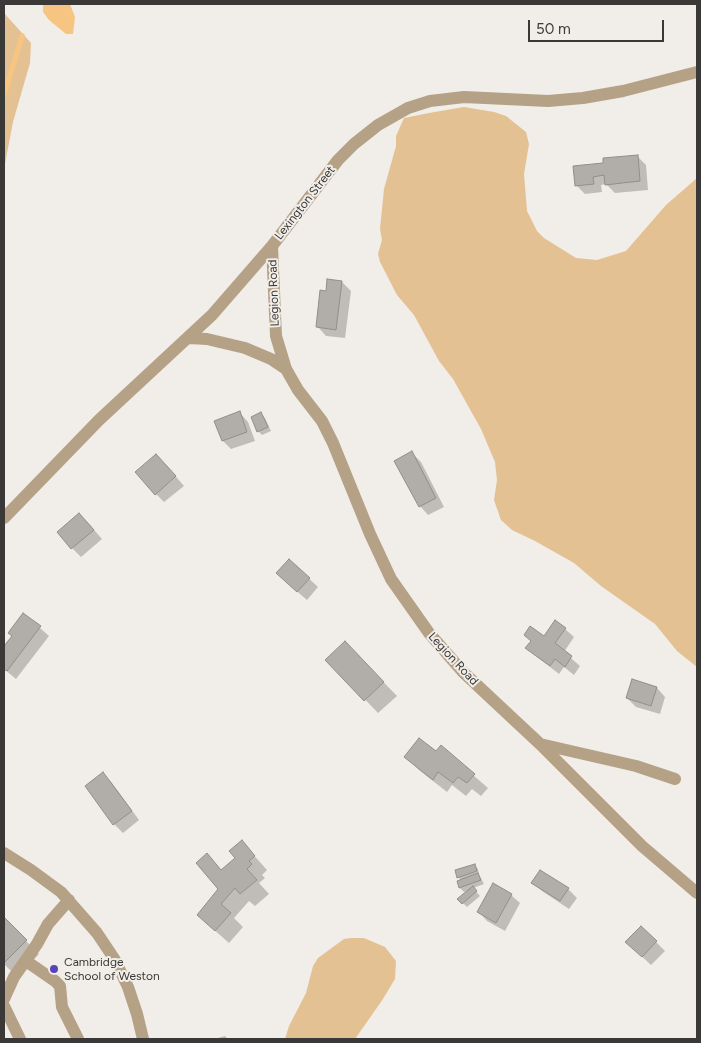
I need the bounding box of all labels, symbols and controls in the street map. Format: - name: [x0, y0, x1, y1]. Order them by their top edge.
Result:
- scale bar: [531, 10, 667, 42]
- text: 50 m: [536, 20, 571, 38]
- street label: Lexington Street: [272, 163, 338, 243]
- street label: Legion Road: [266, 259, 282, 327]
- street label: Legion Road: [425, 630, 481, 688]
- place label: Cambridge School of Weston: [64, 955, 160, 983]
- marker: Cambridge School of Weston: [48, 963, 60, 975]

